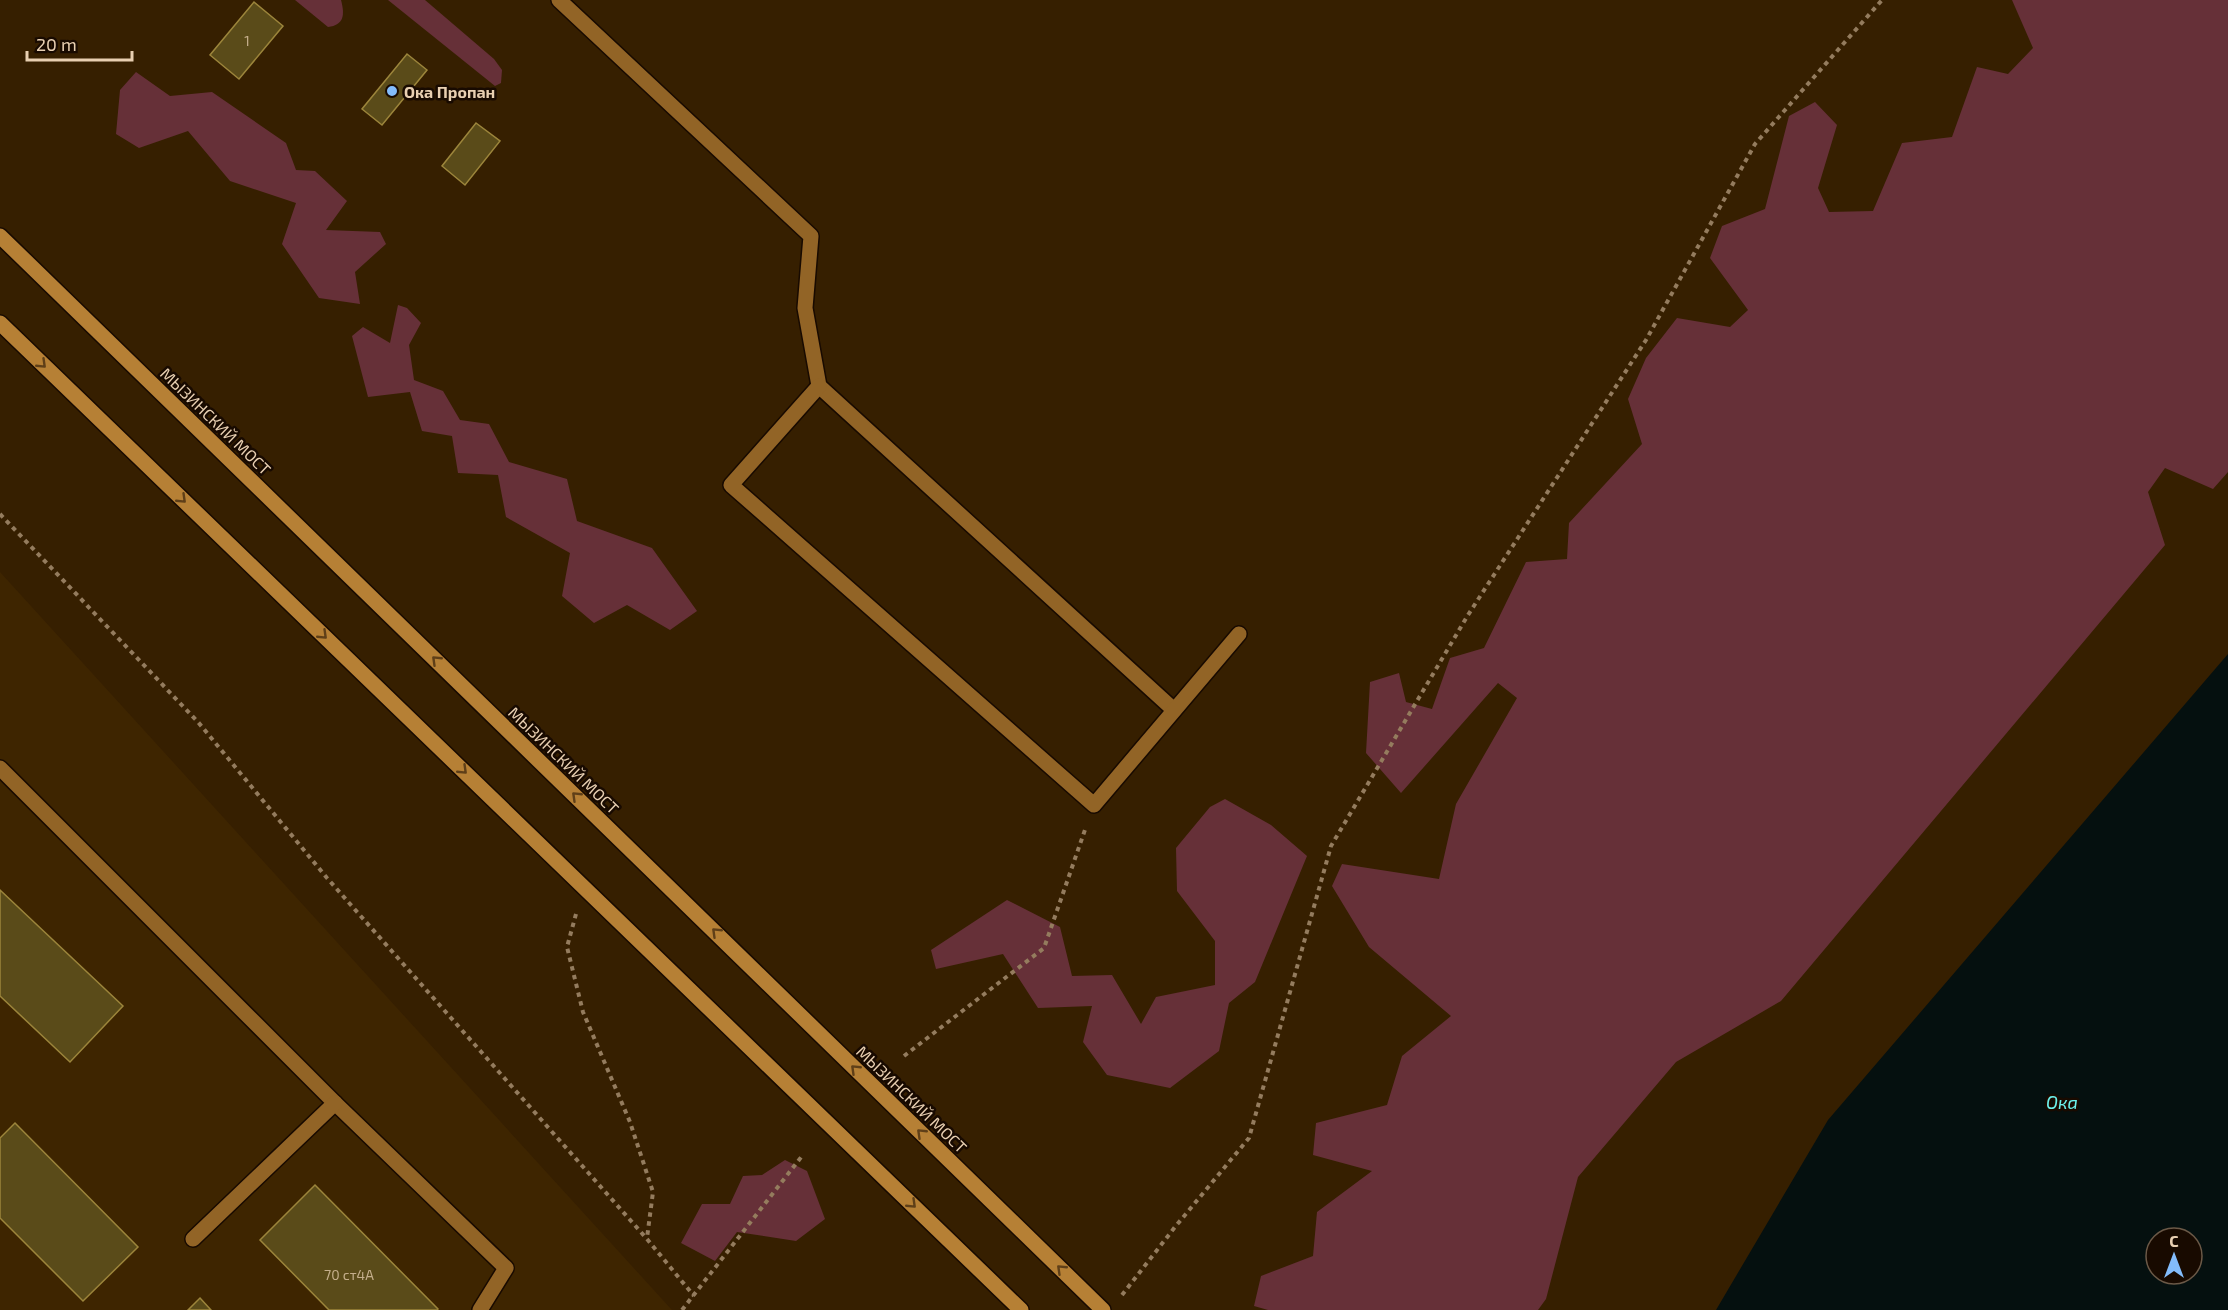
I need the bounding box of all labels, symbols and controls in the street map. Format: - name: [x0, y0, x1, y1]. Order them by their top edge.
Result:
- scale bar: [27, 24, 132, 62]
- house number: 1: [244, 32, 250, 49]
- text: 20 m: [36, 33, 77, 55]
- place label: Ока Пропан: [404, 82, 495, 101]
- marker: Ока Пропан: [385, 84, 399, 98]
- one-way arrow: [35, 356, 46, 367]
- street label: МЫЗИНСКИЙ МОСТ: [157, 364, 275, 478]
- one-way arrow: [175, 492, 186, 503]
- one-way arrow: [315, 627, 326, 638]
- one-way arrow: [433, 657, 444, 668]
- street label: МЫЗИНСКИЙ МОСТ: [505, 703, 623, 817]
- one-way arrow: [456, 763, 466, 774]
- one-way arrow: [573, 793, 584, 804]
- one-way arrow: [712, 929, 723, 940]
- street label: МЫЗИНСКИЙ МОСТ: [853, 1042, 971, 1156]
- one-way arrow: [852, 1065, 863, 1076]
- water label: Ока: [2046, 1091, 2078, 1113]
- one-way arrow: [918, 1129, 929, 1140]
- one-way arrow: [905, 1196, 916, 1207]
- north arrow: [2144, 1226, 2204, 1286]
- text: С: [2169, 1231, 2179, 1250]
- one-way arrow: [1057, 1265, 1067, 1276]
- house number: 70 ст4А: [324, 1266, 374, 1283]

